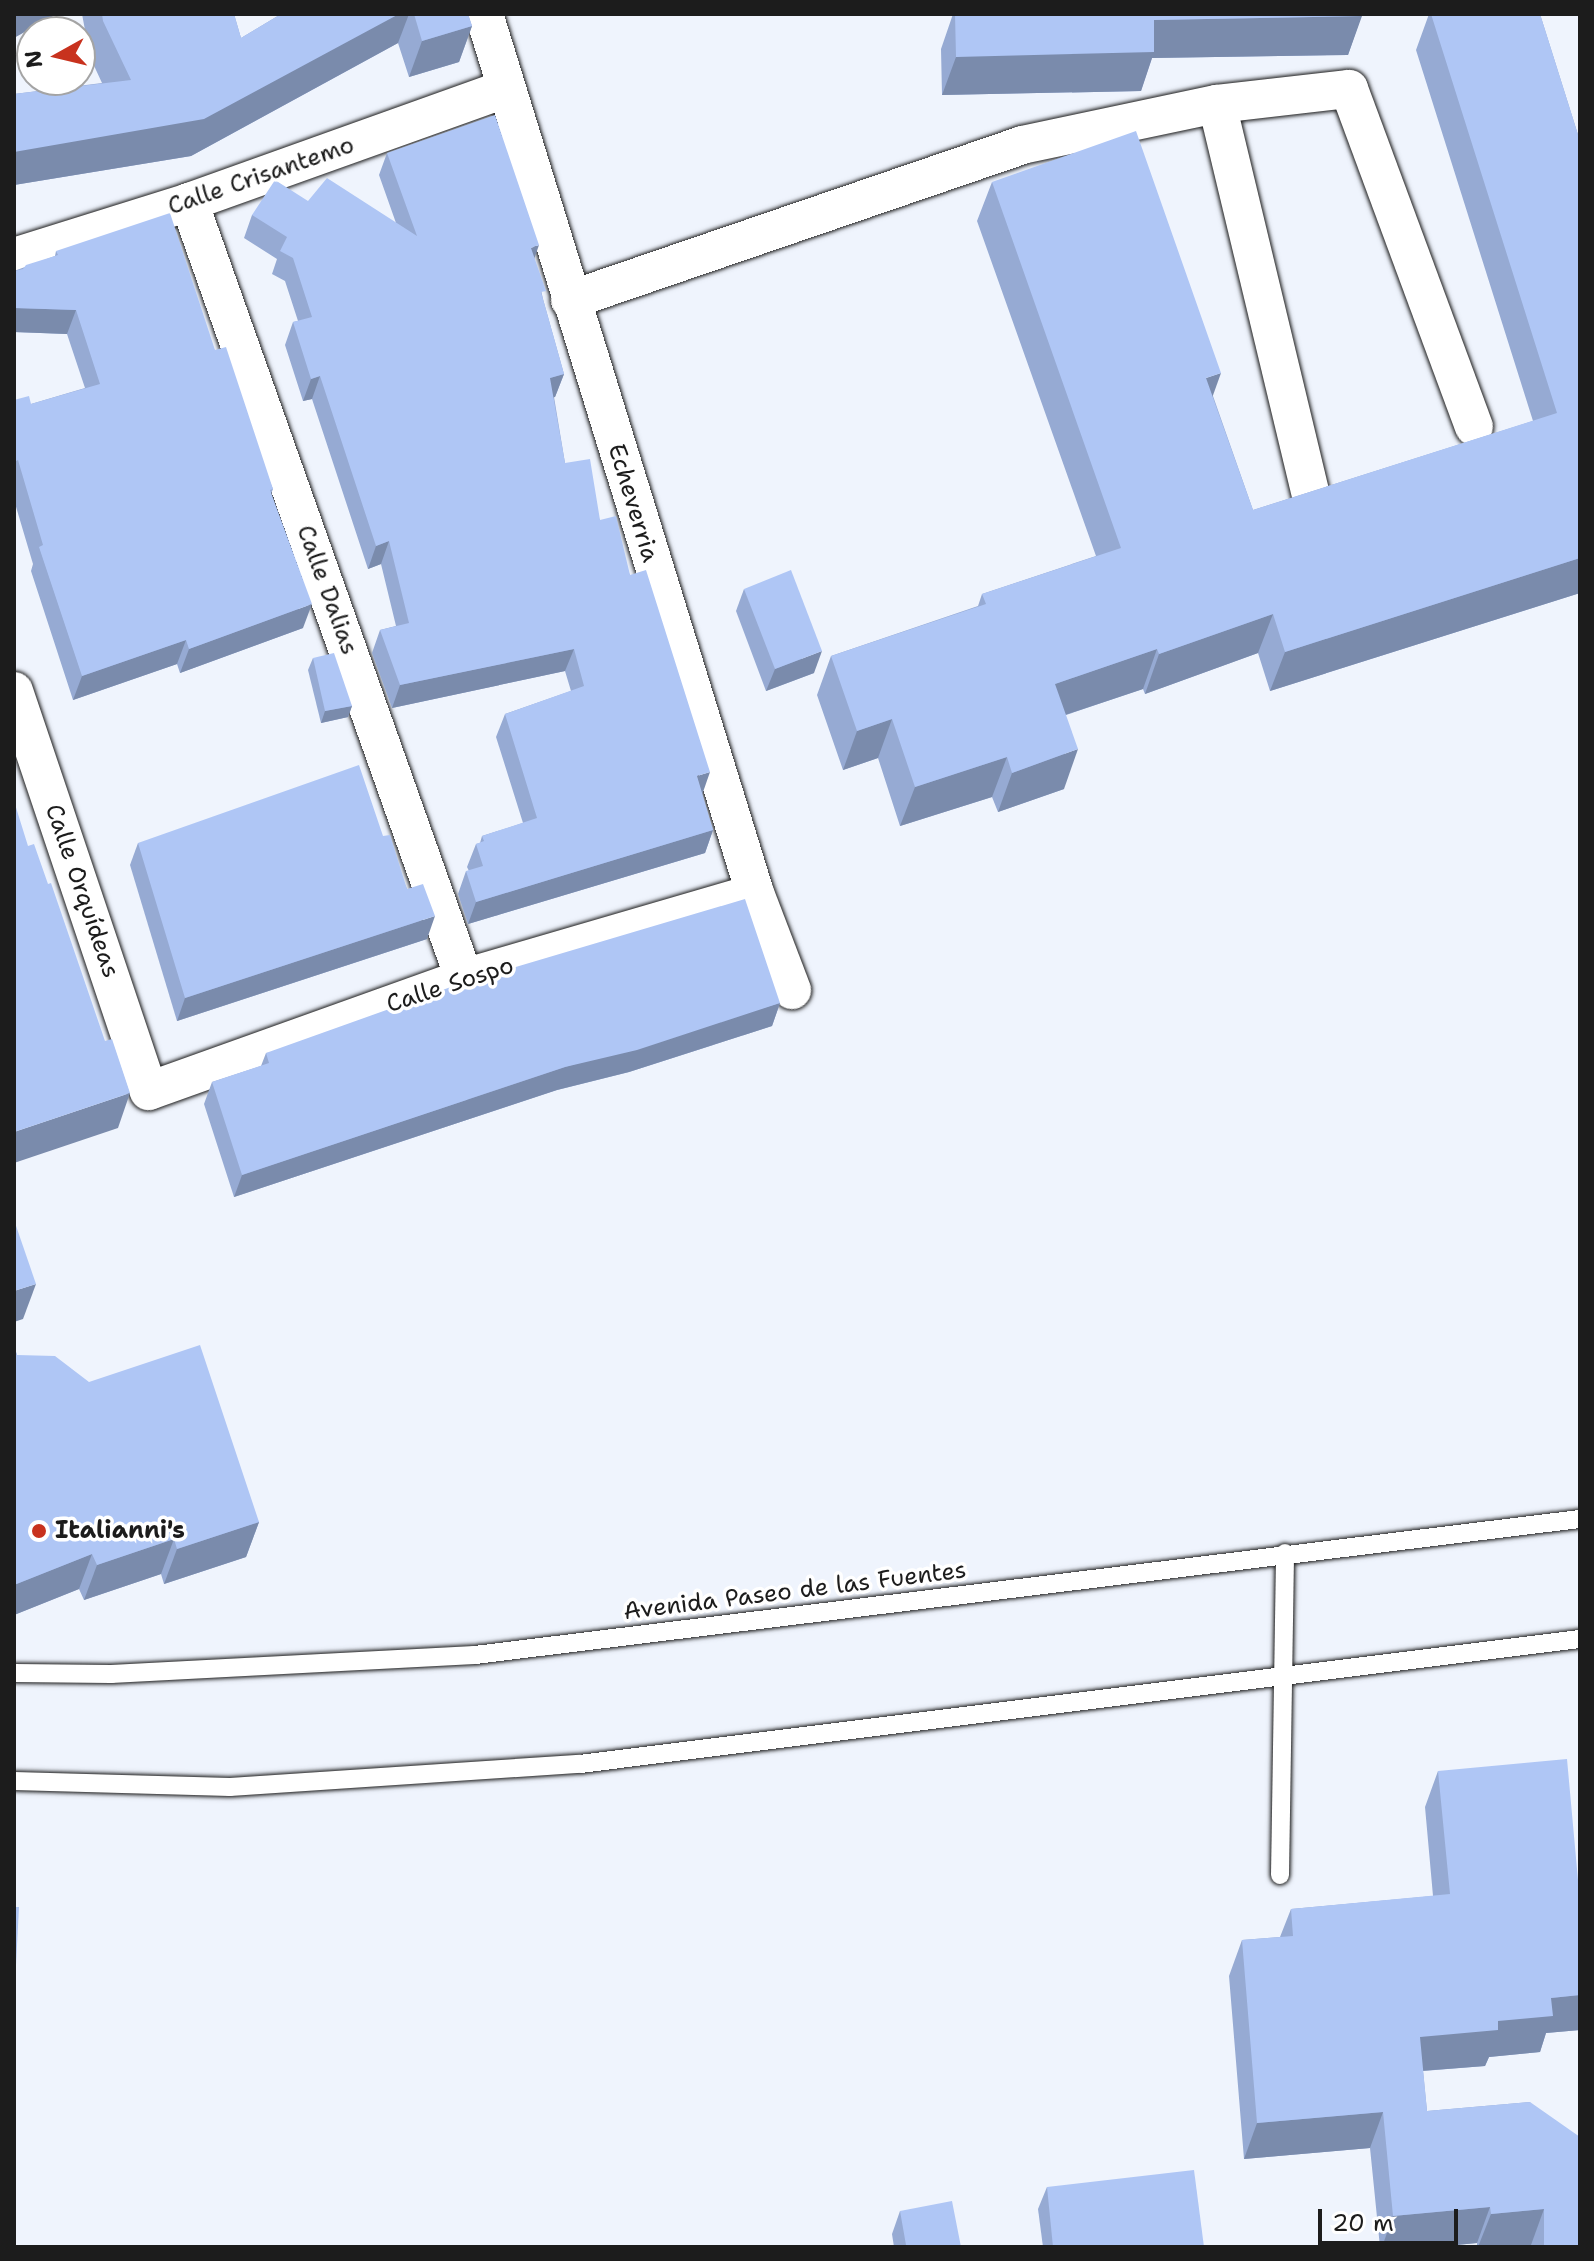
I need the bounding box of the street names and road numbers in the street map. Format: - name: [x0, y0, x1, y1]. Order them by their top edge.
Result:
- street label: Calle Crisantemo: [164, 131, 358, 221]
- street label: Echeverria: [601, 440, 665, 566]
- street label: Calle Dalias: [290, 521, 364, 659]
- street label: Calle Orquídeas: [39, 800, 125, 982]
- street label: Calle Sospo: [383, 951, 517, 1019]
- street label: Avenida Paseo de las Fuentes: [622, 1556, 968, 1626]

